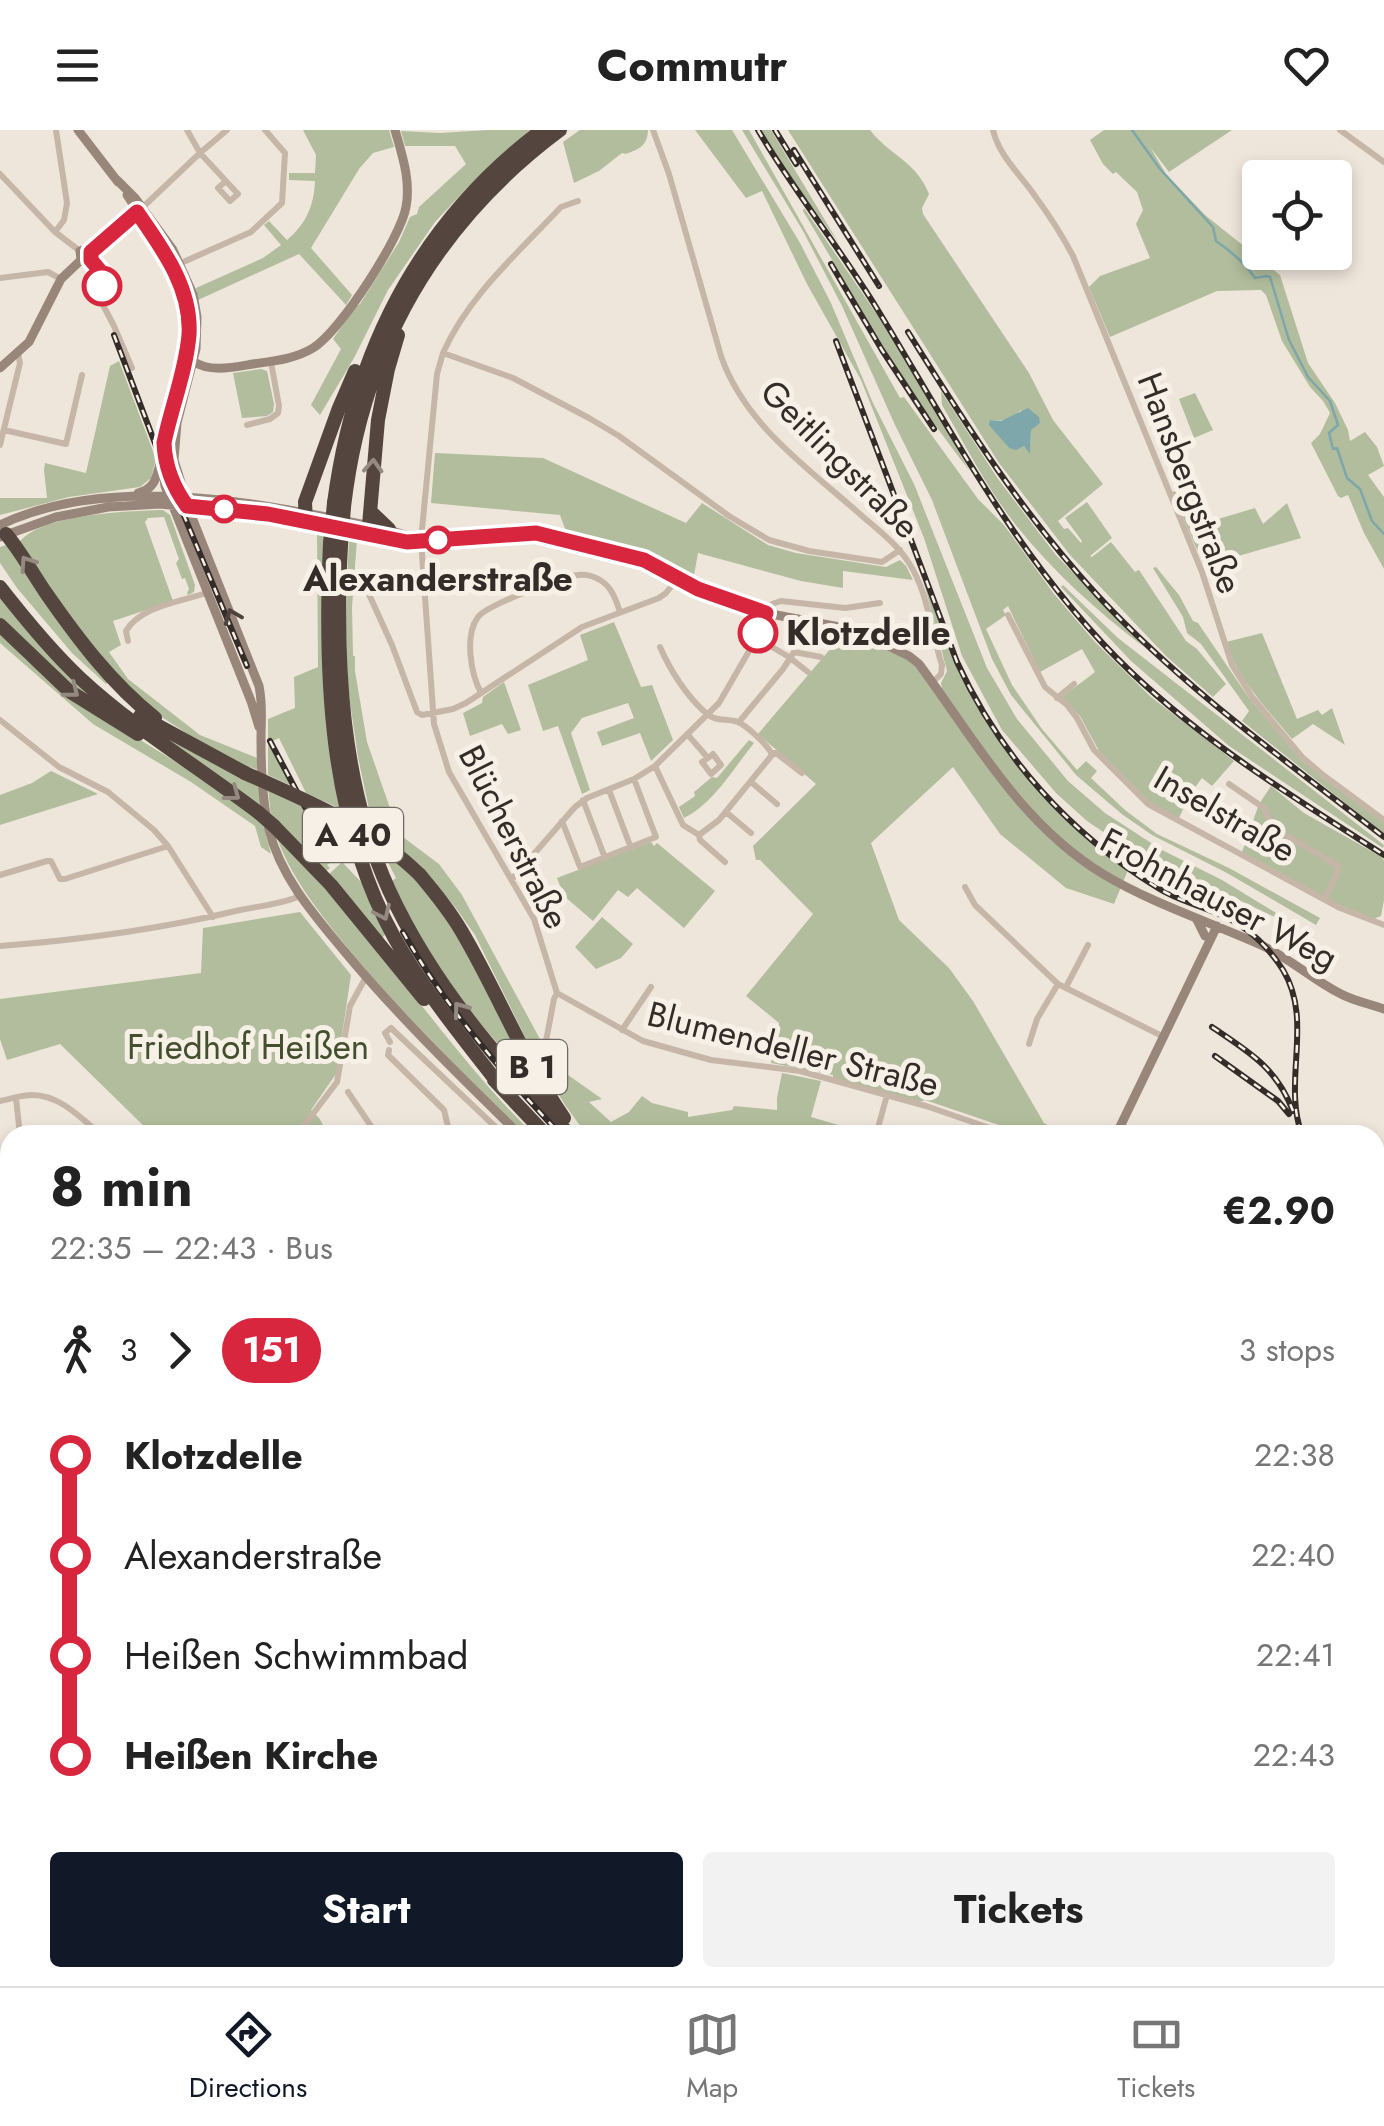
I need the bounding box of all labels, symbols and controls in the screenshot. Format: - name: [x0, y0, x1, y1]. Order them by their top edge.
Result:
- text: Commutr: [597, 33, 787, 98]
- icon: menu: [50, 38, 105, 93]
- icon: heart: [1279, 38, 1334, 93]
- map controls: [1242, 160, 1352, 270]
- button: locate: [1242, 160, 1352, 270]
- unlabelled marker: [83, 267, 121, 305]
- street label: Hansbergstraße: [1125, 365, 1255, 601]
- street label: Geitlingstraße: [749, 368, 931, 550]
- one-way arrow: [362, 457, 383, 473]
- unlabelled marker: [211, 496, 237, 522]
- marker: Alexanderstraße: [425, 527, 451, 553]
- place label: Alexanderstraße: [302, 554, 573, 604]
- one-way arrow: [20, 556, 39, 574]
- one-way arrow: [223, 608, 243, 626]
- place label: Klotzdelle: [786, 608, 951, 658]
- marker: Klotzdelle: [739, 614, 777, 652]
- one-way arrow: [60, 680, 78, 697]
- street label: Blücherstraße: [446, 736, 582, 938]
- street label: Inselstraße: [1145, 753, 1305, 875]
- one-way arrow: [222, 782, 240, 799]
- road number: A 40: [303, 808, 403, 862]
- street label: Frohnhauser Weg: [1092, 815, 1346, 983]
- one-way arrow: [370, 903, 390, 921]
- street label: Blumendeller Straße: [642, 989, 944, 1109]
- one-way arrow: [455, 1002, 472, 1020]
- park label: Friedhof Heißen: [127, 1022, 369, 1072]
- road number: B 1: [497, 1040, 567, 1094]
- text: 8 min: [50, 1147, 193, 1227]
- text: €2.90: [1222, 1183, 1335, 1238]
- text: 22:35 – 22:43 · Bus: [50, 1225, 333, 1271]
- icon: walk: [50, 1323, 105, 1378]
- icon: forward: [152, 1323, 207, 1378]
- text: 151: [242, 1325, 301, 1375]
- text: 3: [120, 1327, 137, 1373]
- text: 3 stops: [1239, 1327, 1335, 1373]
- text: Klotzdelle: [124, 1428, 303, 1483]
- text: 22:38: [1254, 1432, 1335, 1478]
- text: Alexanderstraße: [124, 1528, 382, 1583]
- text: 22:40: [1251, 1532, 1335, 1578]
- text: Heißen Schwimmbad: [124, 1628, 468, 1683]
- text: 22:41: [1256, 1632, 1335, 1678]
- text: Heißen Kirche: [124, 1728, 378, 1783]
- text: 22:43: [1253, 1732, 1335, 1778]
- button: Start: [50, 1852, 683, 1967]
- button: Tickets: [703, 1852, 1335, 1967]
- tab: Directions: [189, 2007, 307, 2108]
- tab: Map: [685, 2007, 740, 2108]
- tab: Tickets: [1117, 2007, 1195, 2108]

